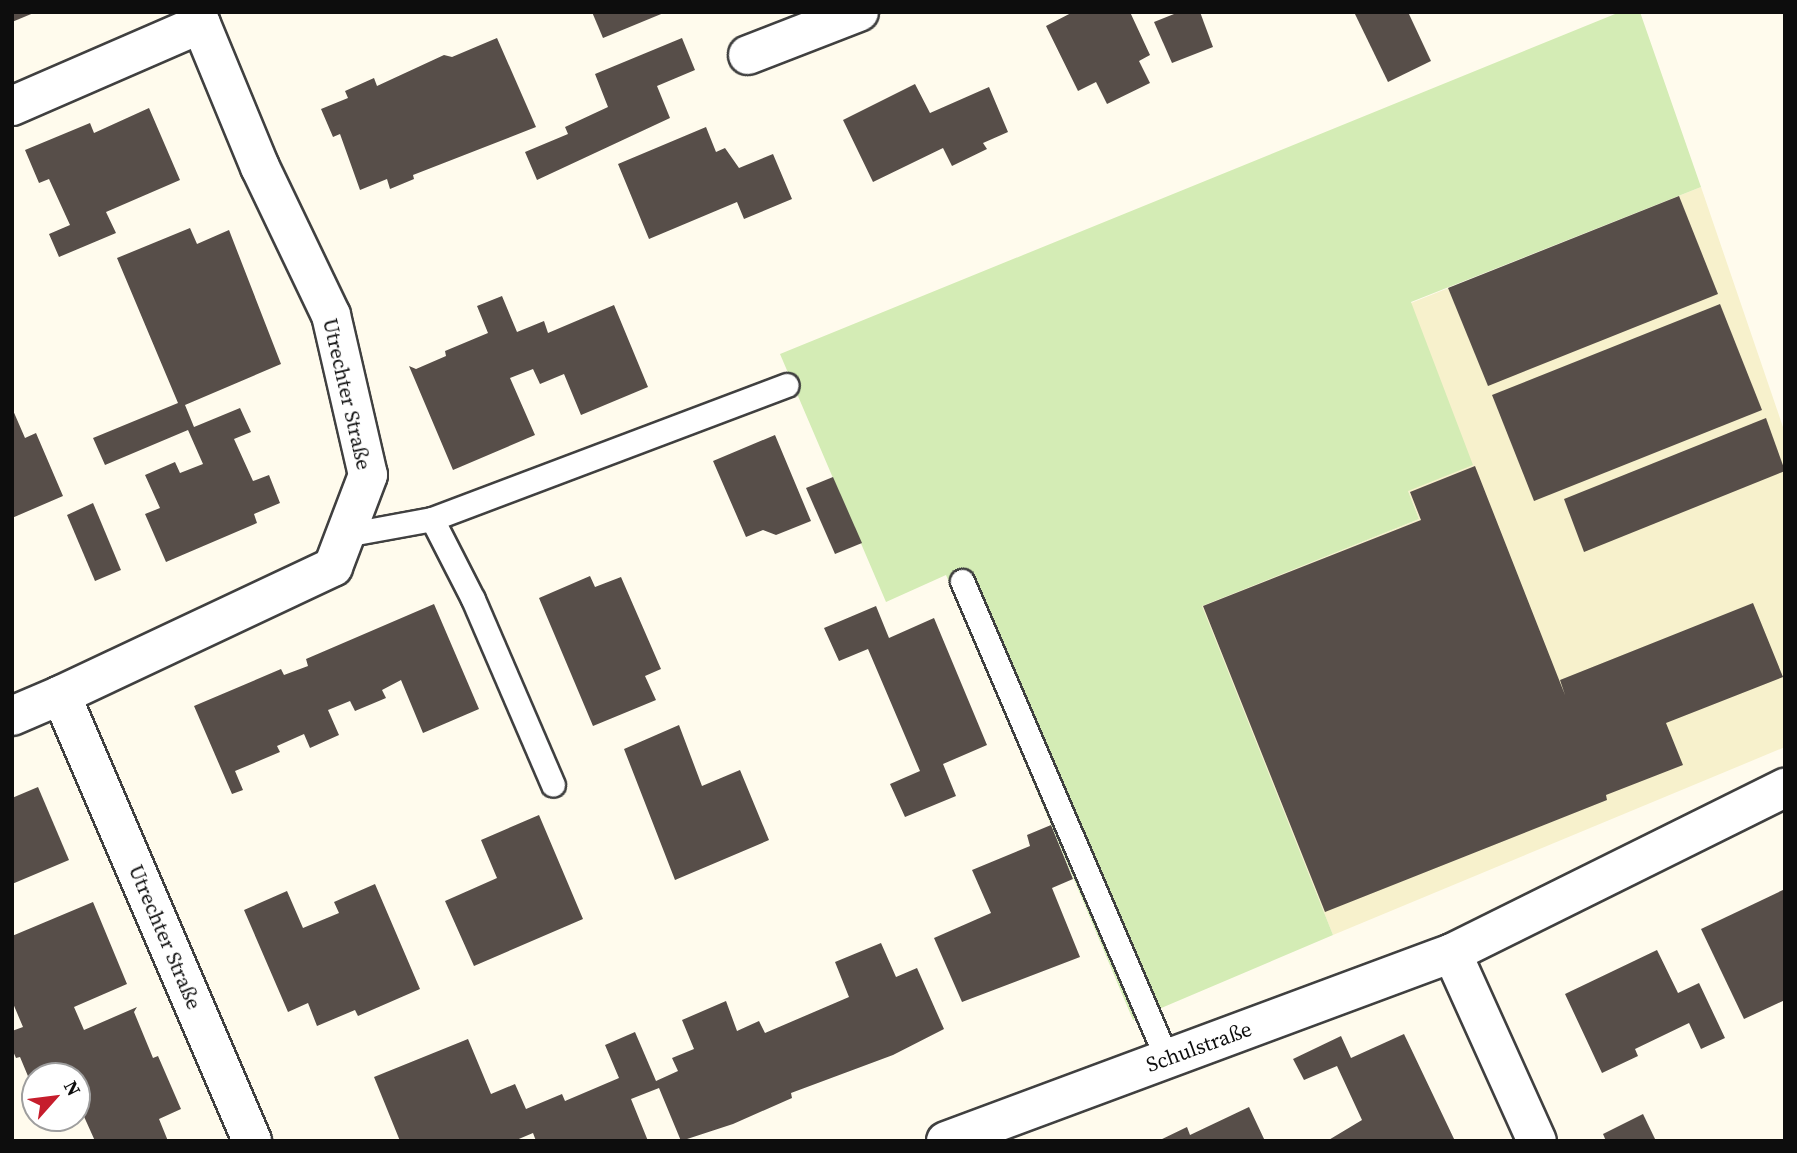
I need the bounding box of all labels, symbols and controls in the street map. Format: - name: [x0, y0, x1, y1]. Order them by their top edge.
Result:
- street label: Utrechter Straße: [317, 316, 377, 472]
- street label: Utrechter Straße: [123, 861, 207, 1013]
- street label: Schulstraße: [1143, 1016, 1255, 1078]
- north arrow: [21, 1062, 91, 1132]
- text: N: [58, 1076, 88, 1100]

